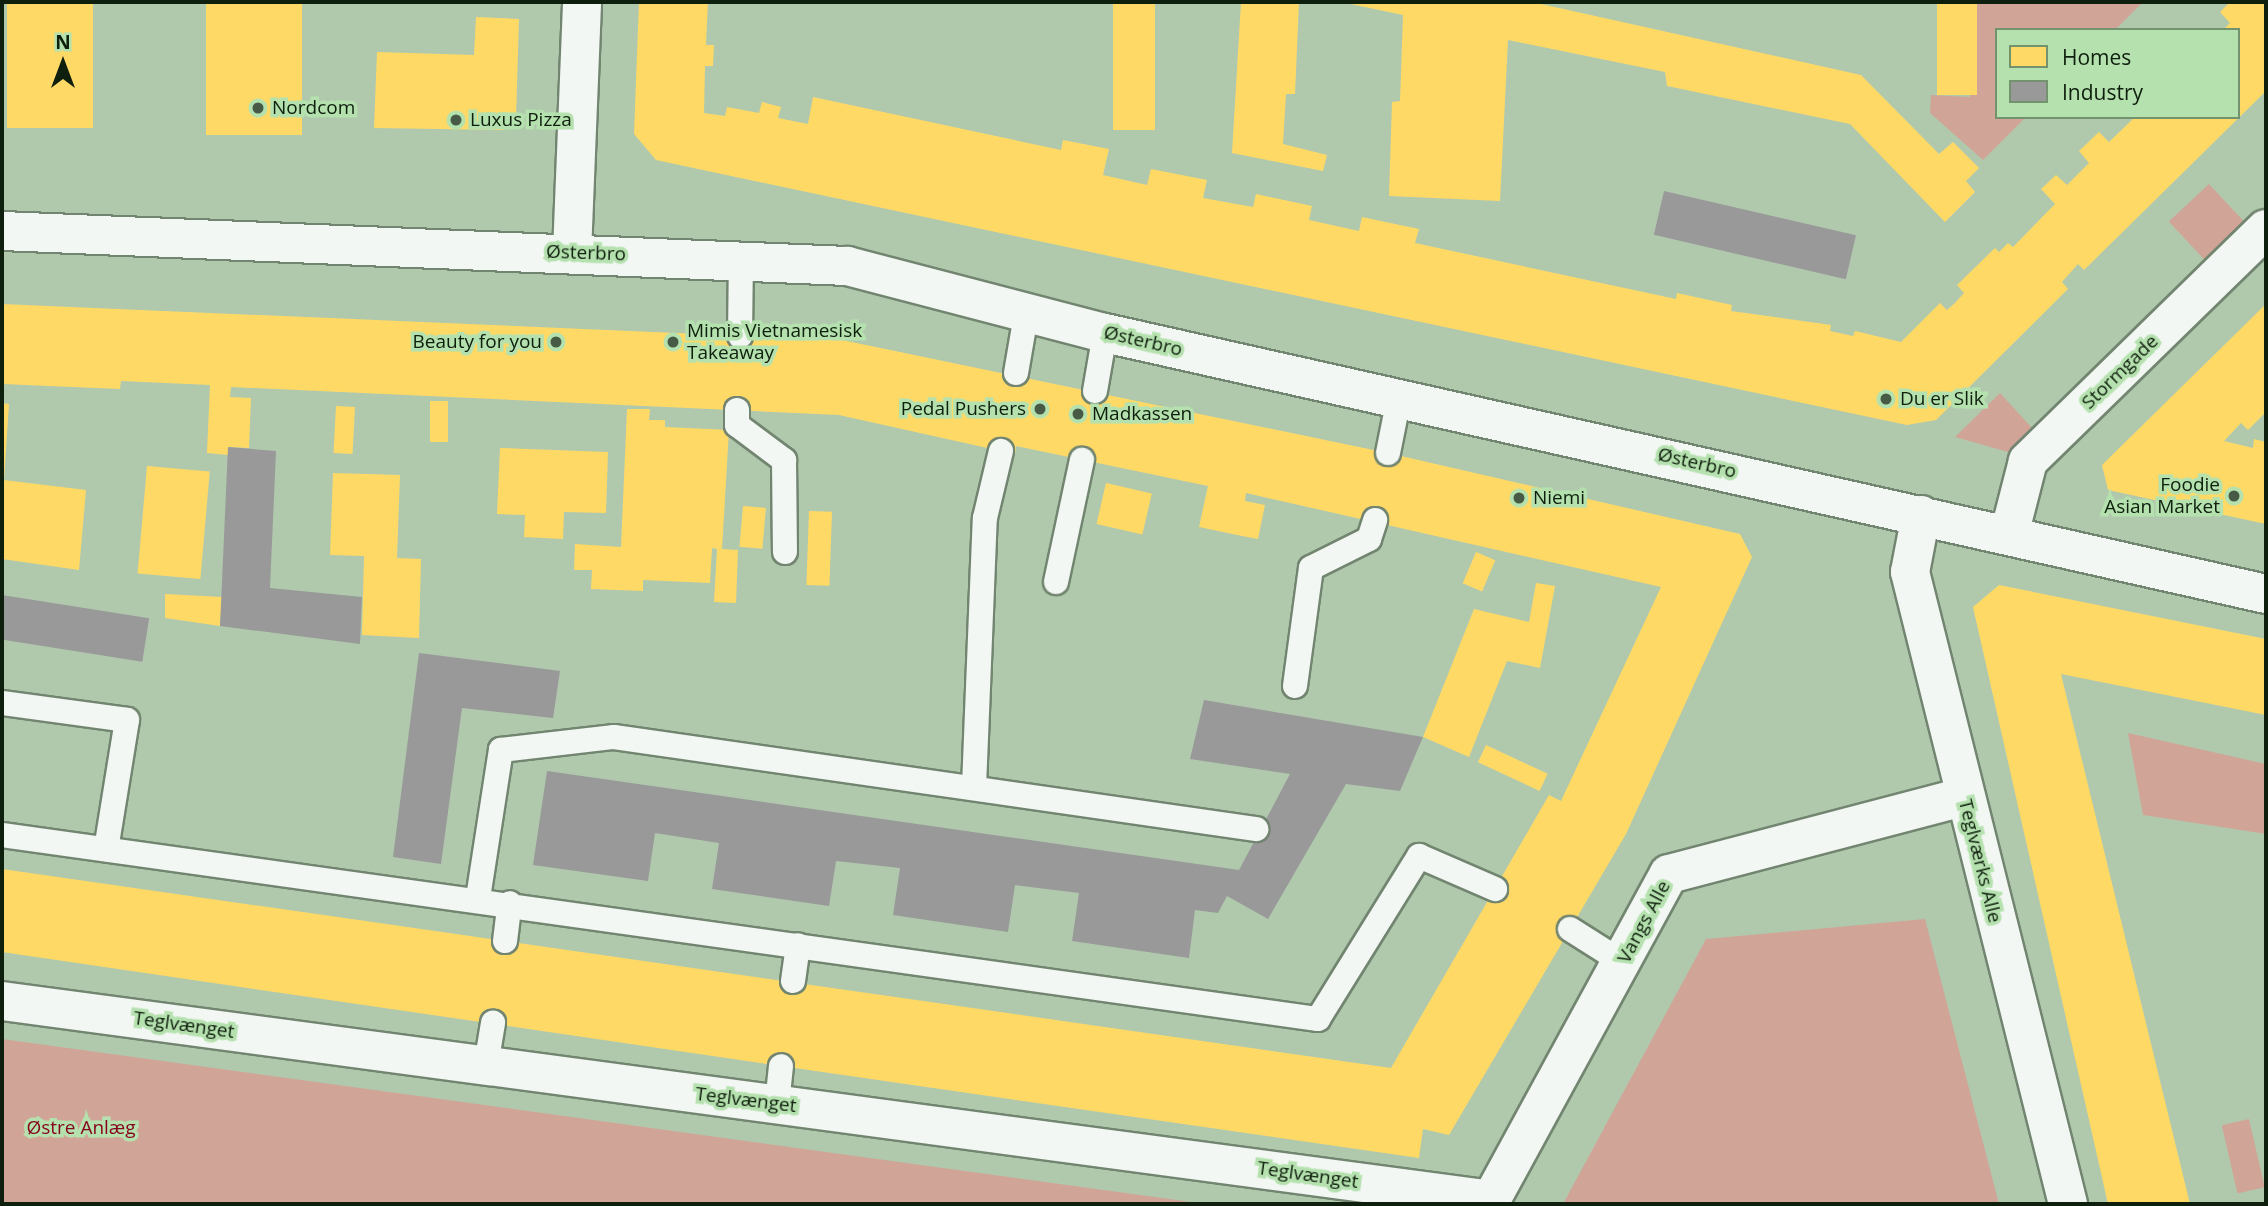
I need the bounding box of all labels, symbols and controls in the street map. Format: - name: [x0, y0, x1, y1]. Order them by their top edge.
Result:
- north arrow: [28, 28, 98, 98]
- legend: [1995, 28, 2240, 119]
- text: N: [55, 29, 71, 55]
- text: Homes: [2062, 43, 2131, 71]
- text: Industry: [2062, 78, 2143, 106]
- place label: Nordcom: [272, 97, 355, 119]
- marker: Nordcom: [250, 100, 266, 116]
- place label: Luxus Pizza: [470, 109, 572, 131]
- marker: Luxus Pizza: [448, 112, 464, 128]
- street label: Østerbro: [546, 240, 626, 266]
- place label: Mimis Vietnamesisk Takeaway: [687, 320, 862, 364]
- street label: Østerbro: [1102, 321, 1184, 361]
- street label: Stormgade: [2077, 330, 2163, 414]
- place label: Beauty for you: [412, 331, 542, 353]
- marker: Beauty for you: [548, 334, 564, 350]
- marker: Mimis Vietnamesisk Takeaway: [665, 334, 681, 350]
- place label: Du er Slik: [1900, 388, 1984, 410]
- marker: Du er Slik: [1878, 391, 1894, 407]
- place label: Pedal Pushers: [901, 398, 1026, 420]
- marker: Pedal Pushers: [1032, 401, 1048, 417]
- place label: Madkassen: [1092, 403, 1192, 425]
- marker: Madkassen: [1070, 406, 1086, 422]
- street label: Østerbro: [1656, 443, 1738, 483]
- place label: Foodie Asian Market: [2104, 474, 2220, 518]
- place label: Niemi: [1533, 487, 1585, 509]
- marker: Foodie Asian Market: [2226, 488, 2242, 504]
- marker: Niemi: [1511, 490, 1527, 506]
- street label: Teglværks Alle: [1954, 797, 2006, 925]
- street label: Vangs Alle: [1613, 877, 1675, 967]
- street label: Teglvænget: [132, 1007, 236, 1043]
- street label: Teglvænget: [694, 1082, 798, 1118]
- park label: Østre Anlæg: [26, 1117, 136, 1139]
- street label: Teglvænget: [1256, 1157, 1360, 1193]

